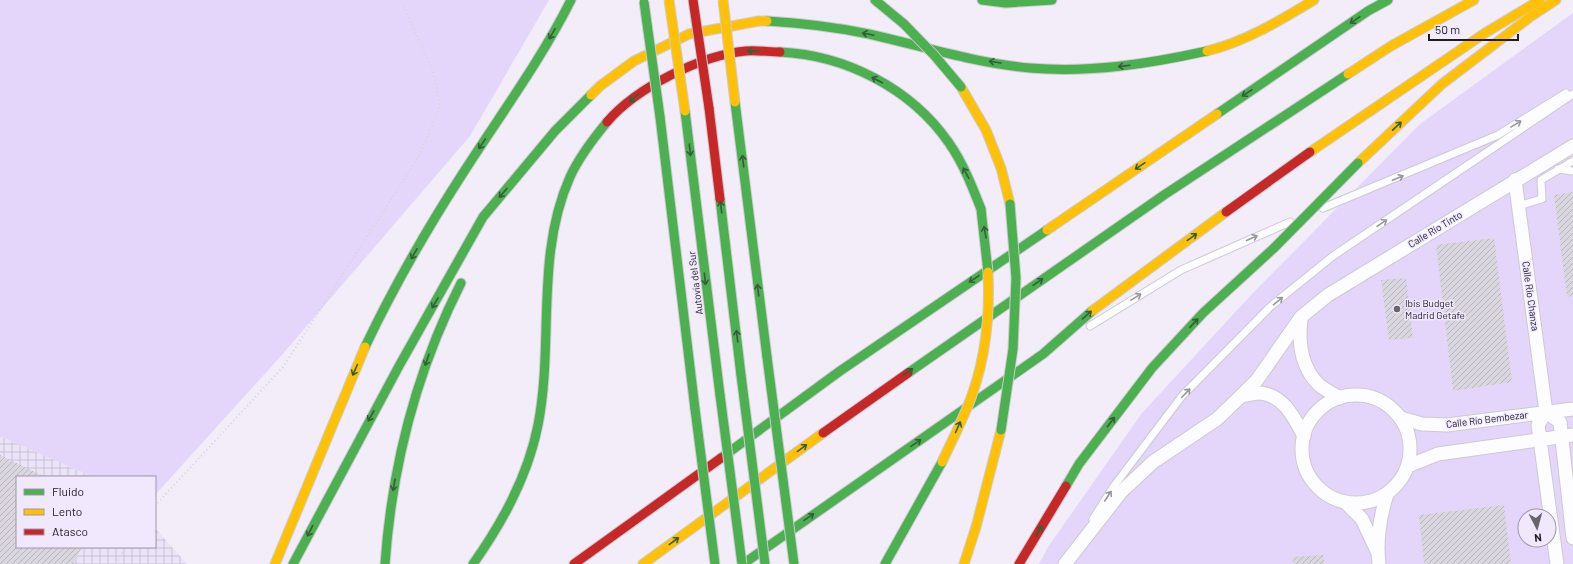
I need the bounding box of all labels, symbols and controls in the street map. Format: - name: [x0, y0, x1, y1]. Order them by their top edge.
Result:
- one-way arrow: [1349, 16, 1360, 24]
- scale bar: [1429, 16, 1518, 42]
- text: 50 m: [1435, 22, 1460, 36]
- one-way arrow: [547, 28, 555, 40]
- one-way arrow: [862, 30, 875, 38]
- one-way arrow: [747, 47, 760, 55]
- one-way arrow: [989, 58, 1002, 66]
- one-way arrow: [1118, 62, 1131, 70]
- one-way arrow: [872, 76, 884, 84]
- one-way arrow: [1242, 89, 1253, 97]
- one-way arrow: [628, 94, 639, 103]
- one-way arrow: [1510, 120, 1521, 128]
- one-way arrow: [1392, 122, 1402, 131]
- one-way arrow: [478, 138, 486, 149]
- one-way arrow: [686, 143, 694, 156]
- one-way arrow: [739, 155, 747, 168]
- one-way arrow: [1134, 162, 1145, 170]
- one-way arrow: [962, 167, 969, 179]
- one-way arrow: [1392, 173, 1404, 181]
- one-way arrow: [499, 188, 508, 198]
- one-way arrow: [717, 201, 725, 214]
- street label: Calle Río Tinto: [1406, 208, 1464, 250]
- one-way arrow: [1376, 219, 1387, 227]
- one-way arrow: [981, 226, 989, 239]
- one-way arrow: [1186, 233, 1197, 242]
- one-way arrow: [1245, 234, 1257, 241]
- one-way arrow: [409, 248, 417, 260]
- street label: Autovía del Sur: [685, 250, 705, 316]
- street label: Calle Río Chanza: [1520, 260, 1542, 332]
- one-way arrow: [702, 272, 709, 285]
- one-way arrow: [969, 275, 980, 283]
- one-way arrow: [1032, 278, 1043, 286]
- one-way arrow: [755, 284, 762, 297]
- one-way arrow: [1130, 293, 1141, 301]
- one-way arrow: [1272, 296, 1283, 305]
- one-way arrow: [430, 297, 438, 309]
- place label: Ibis Budget Madrid Getafe: [1405, 297, 1465, 321]
- marker: Ibis Budget Madrid Getafe: [1392, 304, 1402, 314]
- one-way arrow: [1082, 311, 1093, 320]
- one-way arrow: [1189, 318, 1199, 328]
- one-way arrow: [733, 330, 741, 343]
- one-way arrow: [423, 353, 430, 366]
- one-way arrow: [351, 364, 359, 376]
- one-way arrow: [902, 368, 913, 376]
- one-way arrow: [1181, 388, 1190, 398]
- street label: Calle Río Bembezar: [1445, 408, 1529, 430]
- one-way arrow: [367, 410, 374, 422]
- one-way arrow: [1106, 417, 1115, 428]
- one-way arrow: [955, 421, 962, 433]
- one-way arrow: [910, 439, 921, 447]
- one-way arrow: [796, 444, 807, 452]
- legend: [16, 476, 156, 548]
- one-way arrow: [390, 478, 398, 491]
- text: Fluido: [52, 484, 84, 498]
- one-way arrow: [1103, 491, 1112, 502]
- text: Lento: [52, 504, 82, 518]
- north arrow: [1517, 508, 1557, 548]
- one-way arrow: [804, 513, 815, 521]
- text: Atasco: [52, 524, 88, 538]
- one-way arrow: [305, 525, 313, 537]
- one-way arrow: [1036, 525, 1044, 537]
- text: N: [1534, 532, 1542, 545]
- one-way arrow: [669, 536, 680, 545]

